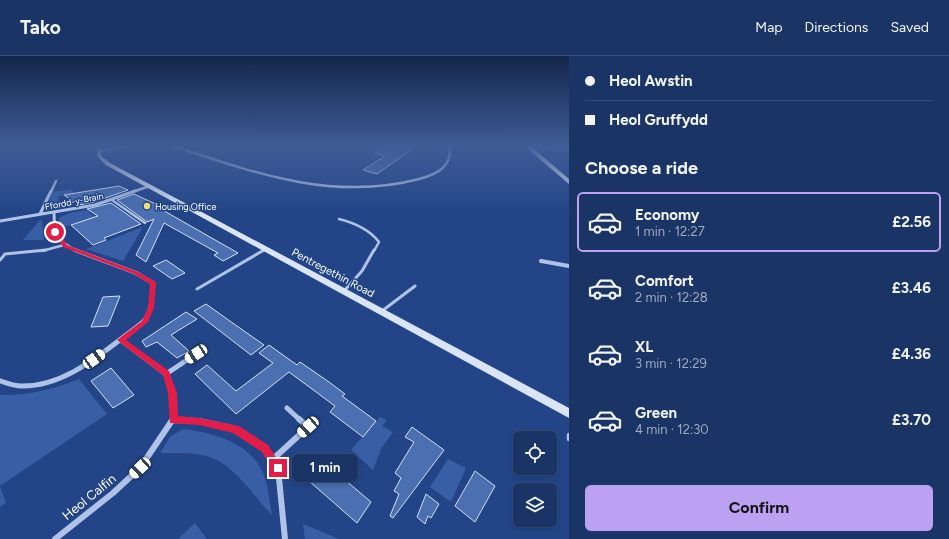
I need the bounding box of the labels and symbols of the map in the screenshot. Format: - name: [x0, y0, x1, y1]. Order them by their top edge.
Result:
- street label: Ffordd-y-Brain: [44, 190, 104, 212]
- marker: Housing Office: [142, 201, 152, 211]
- place label: Housing Office: [155, 201, 216, 212]
- route start: [46, 223, 64, 241]
- street label: Pentregethin Road: [289, 246, 377, 300]
- car: [183, 342, 209, 366]
- car: [81, 347, 107, 371]
- car: [295, 415, 321, 439]
- callout: 1 min: [292, 454, 358, 482]
- car: [127, 455, 153, 481]
- route end: [269, 459, 287, 477]
- street label: Heol Calfin: [59, 471, 119, 523]

